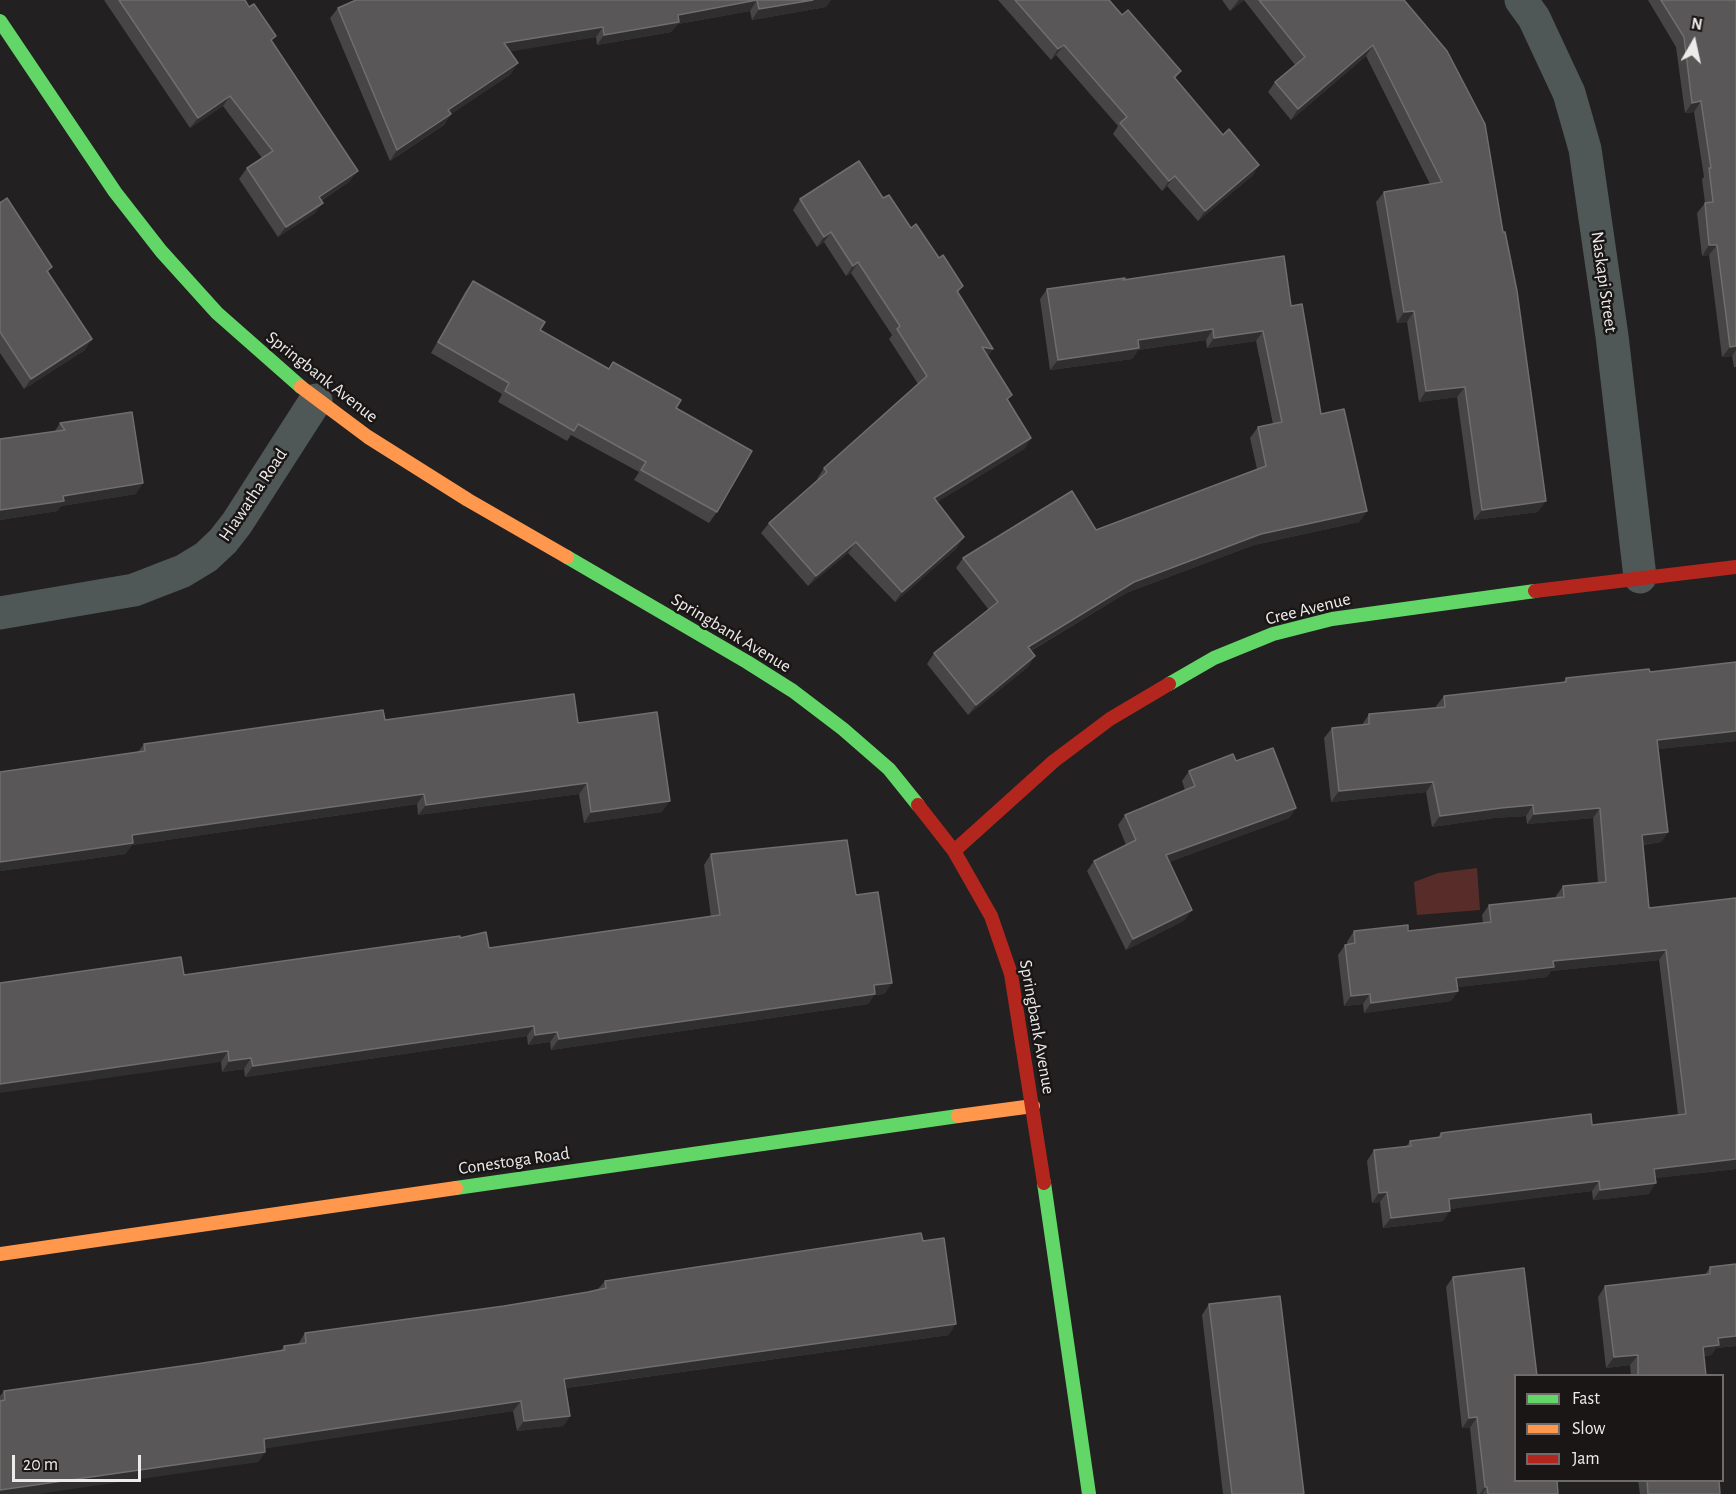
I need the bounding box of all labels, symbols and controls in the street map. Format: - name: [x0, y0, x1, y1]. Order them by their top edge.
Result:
- north arrow: [1664, 12, 1724, 72]
- text: N: [1690, 15, 1704, 33]
- street label: Naskapi Street: [1586, 230, 1622, 334]
- street label: Springbank Avenue: [262, 327, 382, 427]
- street label: Hiawatha Road: [214, 445, 292, 545]
- street label: Cree Avenue: [1263, 588, 1353, 630]
- street label: Springbank Avenue: [667, 589, 795, 677]
- street label: Springbank Avenue: [1015, 958, 1059, 1096]
- street label: Conestoga Road: [457, 1143, 571, 1179]
- legend: [1514, 1374, 1724, 1482]
- text: Fast: [1572, 1390, 1600, 1408]
- text: Slow: [1572, 1420, 1605, 1438]
- scale bar: [15, 1443, 144, 1481]
- text: Jam: [1572, 1450, 1600, 1468]
- text: 20 m: [23, 1456, 58, 1474]

